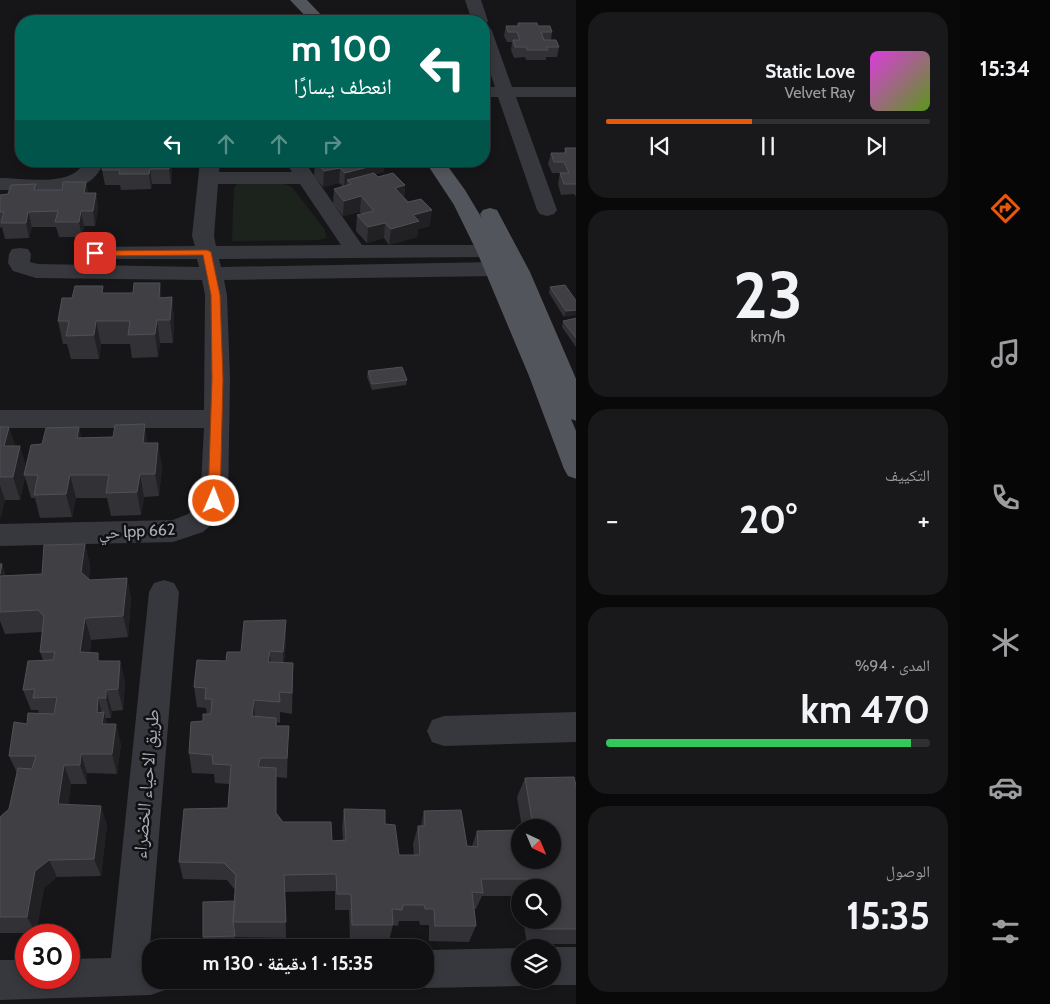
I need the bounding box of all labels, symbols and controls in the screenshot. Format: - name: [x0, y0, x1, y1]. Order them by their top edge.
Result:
- text: 100 m: [291, 27, 392, 70]
- icon: left: [410, 35, 475, 100]
- text: 15:34: [980, 55, 1030, 82]
- text: Static Love: [765, 60, 855, 83]
- text: انعطف يسارًا: [293, 73, 392, 100]
- text: Velvet Ray: [784, 83, 855, 102]
- icon: left: [159, 130, 187, 158]
- icon: ahead: [212, 130, 240, 158]
- icon: ahead: [265, 130, 293, 158]
- icon: right: [318, 130, 346, 158]
- icon: previous: [646, 132, 674, 160]
- icon: pause: [754, 132, 782, 160]
- icon: next: [862, 132, 890, 160]
- icon: directions: [988, 191, 1023, 226]
- pin: [74, 232, 116, 274]
- icon: arrive: [81, 239, 109, 267]
- text: 23: [733, 255, 803, 334]
- text: km/h: [750, 327, 786, 346]
- icon: music: [988, 336, 1023, 371]
- text: التكييف: [885, 466, 930, 485]
- position arrow: [187, 474, 239, 526]
- icon: phone: [988, 480, 1023, 515]
- text: 20°: [739, 496, 797, 543]
- text: −: [606, 503, 618, 537]
- text: +: [918, 503, 930, 537]
- street label: حي lpp 662: [98, 520, 176, 546]
- icon: climate: [988, 625, 1023, 660]
- text: المدى · 94%: [855, 656, 930, 675]
- text: 470 km: [801, 686, 930, 733]
- street label: طريق الاحياء الخضراء: [128, 708, 164, 860]
- icon: car: [988, 770, 1023, 805]
- north arrow: [511, 819, 561, 869]
- map controls: [511, 819, 561, 989]
- text: الوصول: [886, 862, 930, 881]
- button: search: [511, 879, 561, 929]
- text: 15:35: [846, 892, 930, 939]
- icon: filters: [988, 914, 1023, 949]
- speed limit sign: 30: [15, 924, 80, 989]
- button: layers: [511, 939, 561, 989]
- text: 15:35 · 1 دقيقة · 130 m: [203, 952, 373, 975]

